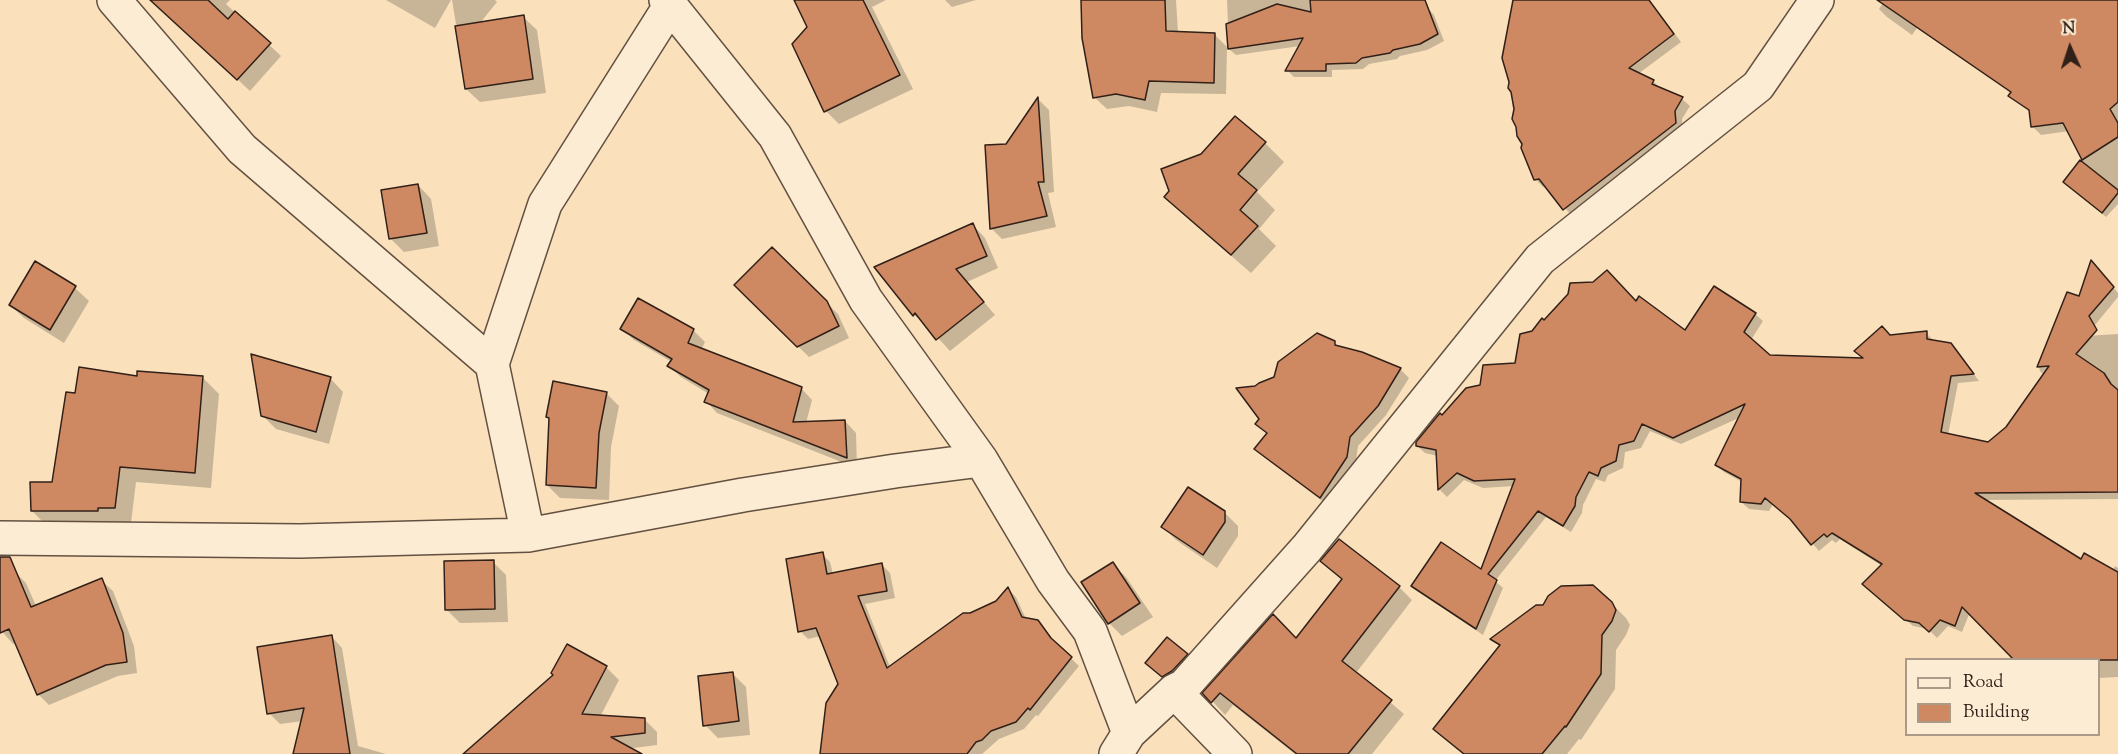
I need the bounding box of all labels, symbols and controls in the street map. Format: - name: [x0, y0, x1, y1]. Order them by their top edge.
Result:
- north arrow: [2040, 18, 2100, 78]
- text: N: [2062, 18, 2076, 41]
- legend: [1905, 658, 2100, 736]
- text: Road: [1963, 670, 2003, 696]
- text: Building: [1963, 700, 2029, 726]

